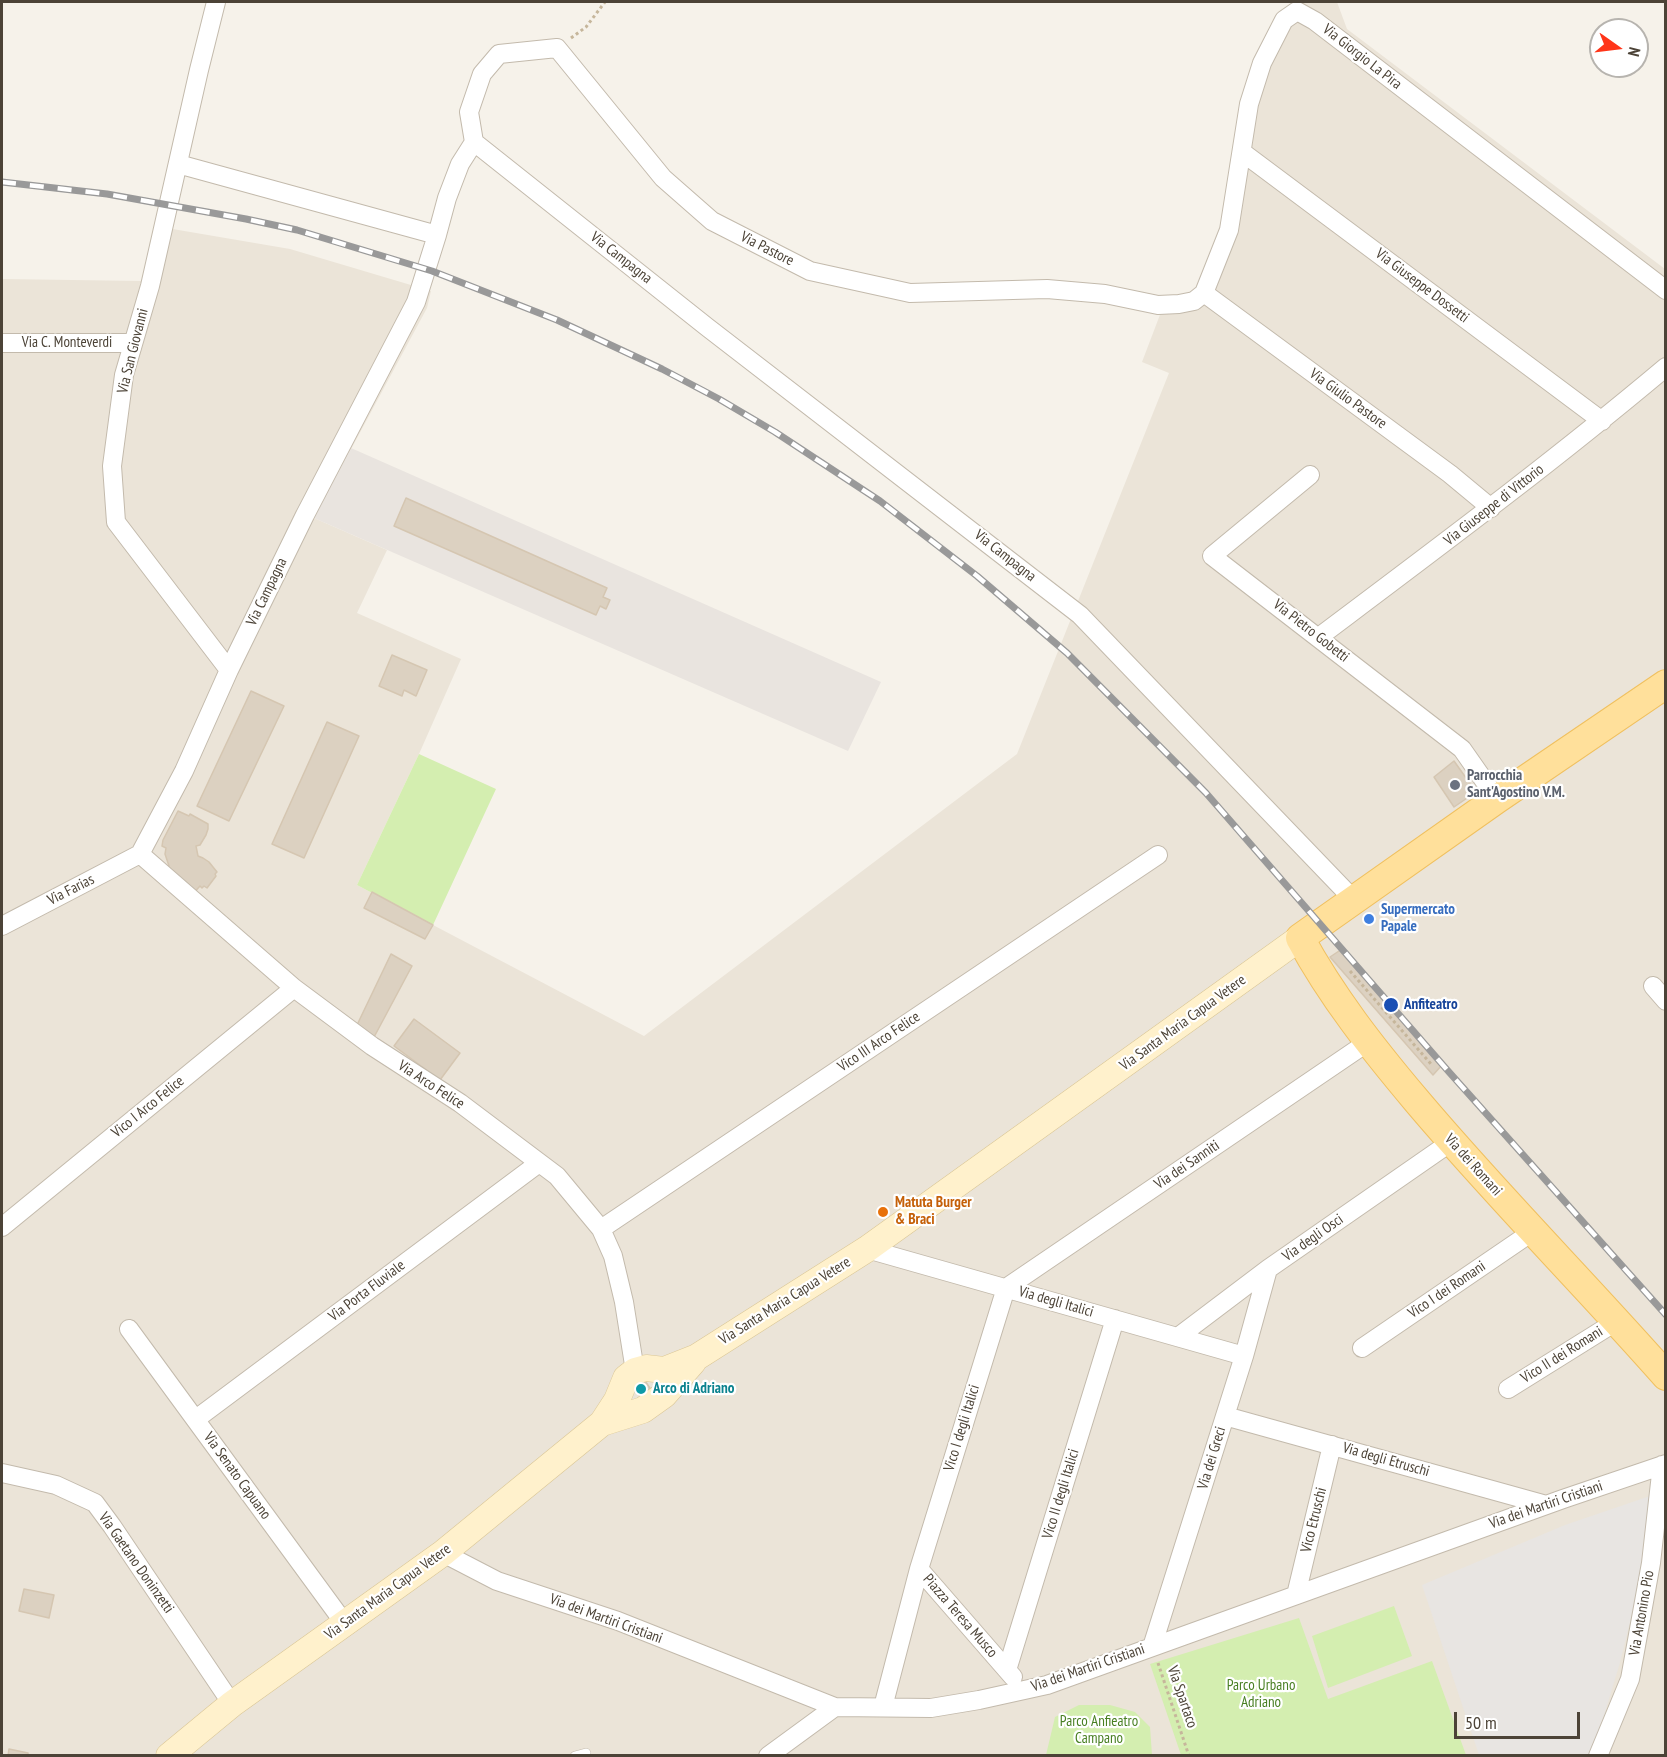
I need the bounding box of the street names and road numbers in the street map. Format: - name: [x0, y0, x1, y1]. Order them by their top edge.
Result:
- street label: Via Giorgio La Pira: [1319, 21, 1405, 93]
- street label: Via Campagna: [587, 228, 655, 288]
- street label: Via Pastore: [737, 228, 797, 270]
- street label: Via Giuseppe Dossetti: [1372, 245, 1472, 327]
- street label: Via San Giovanni: [114, 307, 152, 395]
- street label: Via C. Monteverdi: [22, 334, 112, 352]
- street label: Via Giulio Pastore: [1306, 365, 1390, 433]
- street label: Via Giuseppe di Vittorio: [1440, 460, 1548, 550]
- street label: Via Campagna: [971, 526, 1039, 586]
- street label: Via Campagna: [243, 555, 291, 629]
- street label: Via Pietro Gobetti: [1269, 596, 1353, 666]
- street label: Via Farias: [45, 871, 97, 909]
- street label: Via Santa Maria Capua Vetere: [1116, 971, 1250, 1075]
- street label: Vico III Arco Felice: [835, 1008, 923, 1076]
- street label: Via Arco Felice: [394, 1057, 468, 1113]
- street label: Vico I Arco Felice: [108, 1072, 188, 1142]
- street label: Via dei Romani: [1440, 1130, 1506, 1200]
- street label: Via dei Sanniti: [1151, 1137, 1223, 1193]
- street label: Via degli Osci: [1279, 1210, 1347, 1266]
- street label: Via Santa Maria Capua Vetere: [716, 1253, 854, 1349]
- street label: Via Porta Fluviale: [325, 1256, 409, 1326]
- street label: Vico I dei Romani: [1405, 1258, 1489, 1322]
- street label: Via degli Italici: [1016, 1283, 1096, 1321]
- street label: Vico II dei Romani: [1518, 1323, 1606, 1387]
- street label: Vico I degli Italici: [940, 1383, 984, 1473]
- street label: Via dei Greci: [1194, 1424, 1230, 1492]
- street label: Via Senato Capuano: [199, 1429, 275, 1523]
- street label: Via degli Etruschi: [1340, 1439, 1432, 1481]
- street label: Vico II degli Italici: [1039, 1447, 1083, 1541]
- street label: Via dei Martiri Cristiani: [1487, 1477, 1605, 1533]
- street label: Vico Etruschi: [1297, 1486, 1331, 1554]
- street label: Via Gaetano Doninzetti: [94, 1509, 178, 1617]
- street label: Via Santa Maria Capua Vetere: [321, 1540, 455, 1644]
- street label: Via Antonino Pio: [1626, 1569, 1658, 1657]
- street label: Piazza Teresa Musco: [919, 1571, 1001, 1661]
- street label: Via dei Martiri Cristiani: [547, 1590, 665, 1648]
- street label: Via dei Martiri Cristiani: [1029, 1640, 1147, 1696]
- street label: Via Spartaco: [1163, 1664, 1201, 1730]

